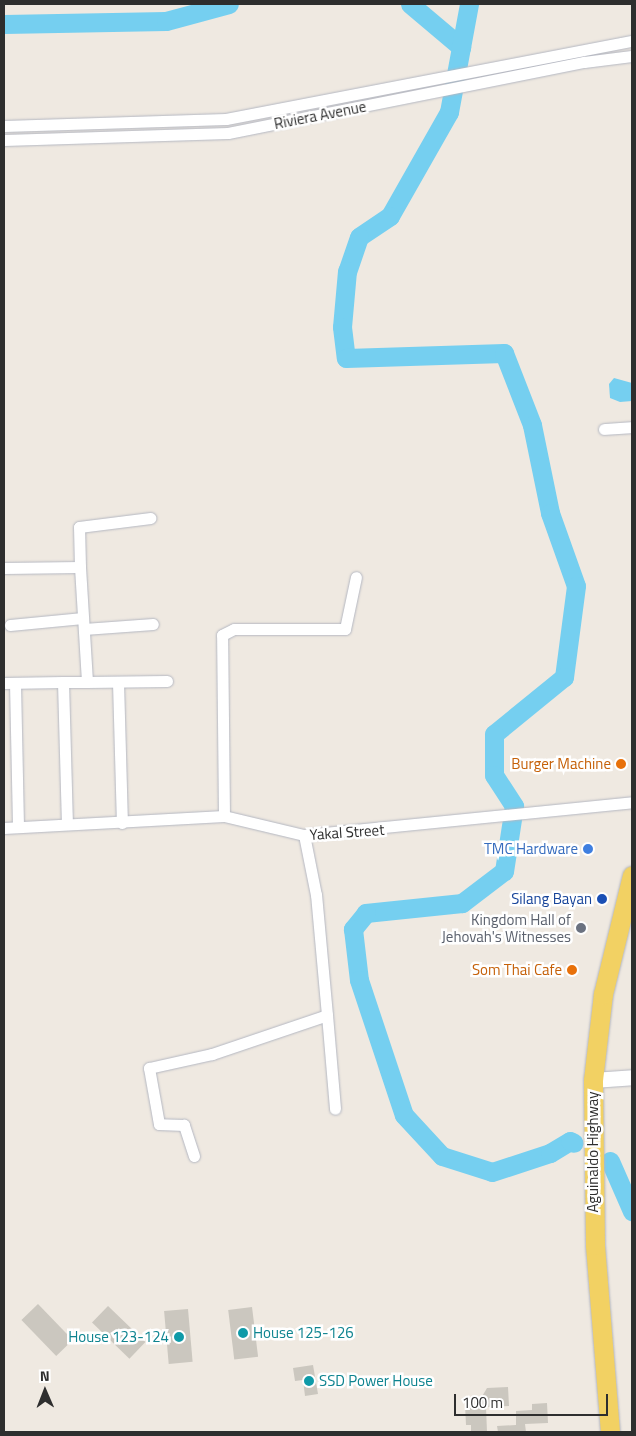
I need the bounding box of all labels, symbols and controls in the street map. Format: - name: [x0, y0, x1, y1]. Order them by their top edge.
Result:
- street label: Riviera Avenue: [272, 97, 368, 133]
- place label: Burger Machine: [511, 755, 611, 773]
- marker: Burger Machine: [615, 758, 627, 770]
- street label: Yakal Street: [309, 820, 385, 844]
- place label: TMC Hardware: [484, 840, 578, 858]
- marker: TMC Hardware: [582, 843, 594, 855]
- place label: Silang Bayan: [511, 890, 592, 908]
- marker: Silang Bayan: [596, 893, 608, 905]
- place label: Kingdom Hall of Jehovah's Witnesses: [442, 910, 571, 945]
- marker: Kingdom Hall of Jehovah's Witnesses: [575, 922, 587, 934]
- place label: Som Thai Cafe: [472, 961, 562, 979]
- marker: Som Thai Cafe: [566, 964, 578, 976]
- street label: Aguinaldo Highway: [584, 1091, 602, 1213]
- place label: House 125-126: [253, 1324, 354, 1342]
- marker: House 125-126: [237, 1327, 249, 1339]
- place label: House 123-124: [68, 1328, 169, 1346]
- marker: House 123-124: [173, 1331, 185, 1343]
- text: N: [40, 1365, 50, 1386]
- north arrow: [20, 1366, 70, 1416]
- place label: SSD Power House: [319, 1372, 433, 1390]
- marker: SSD Power House: [303, 1375, 315, 1387]
- scale bar: [456, 1384, 610, 1416]
- text: 100 m: [462, 1391, 503, 1414]

